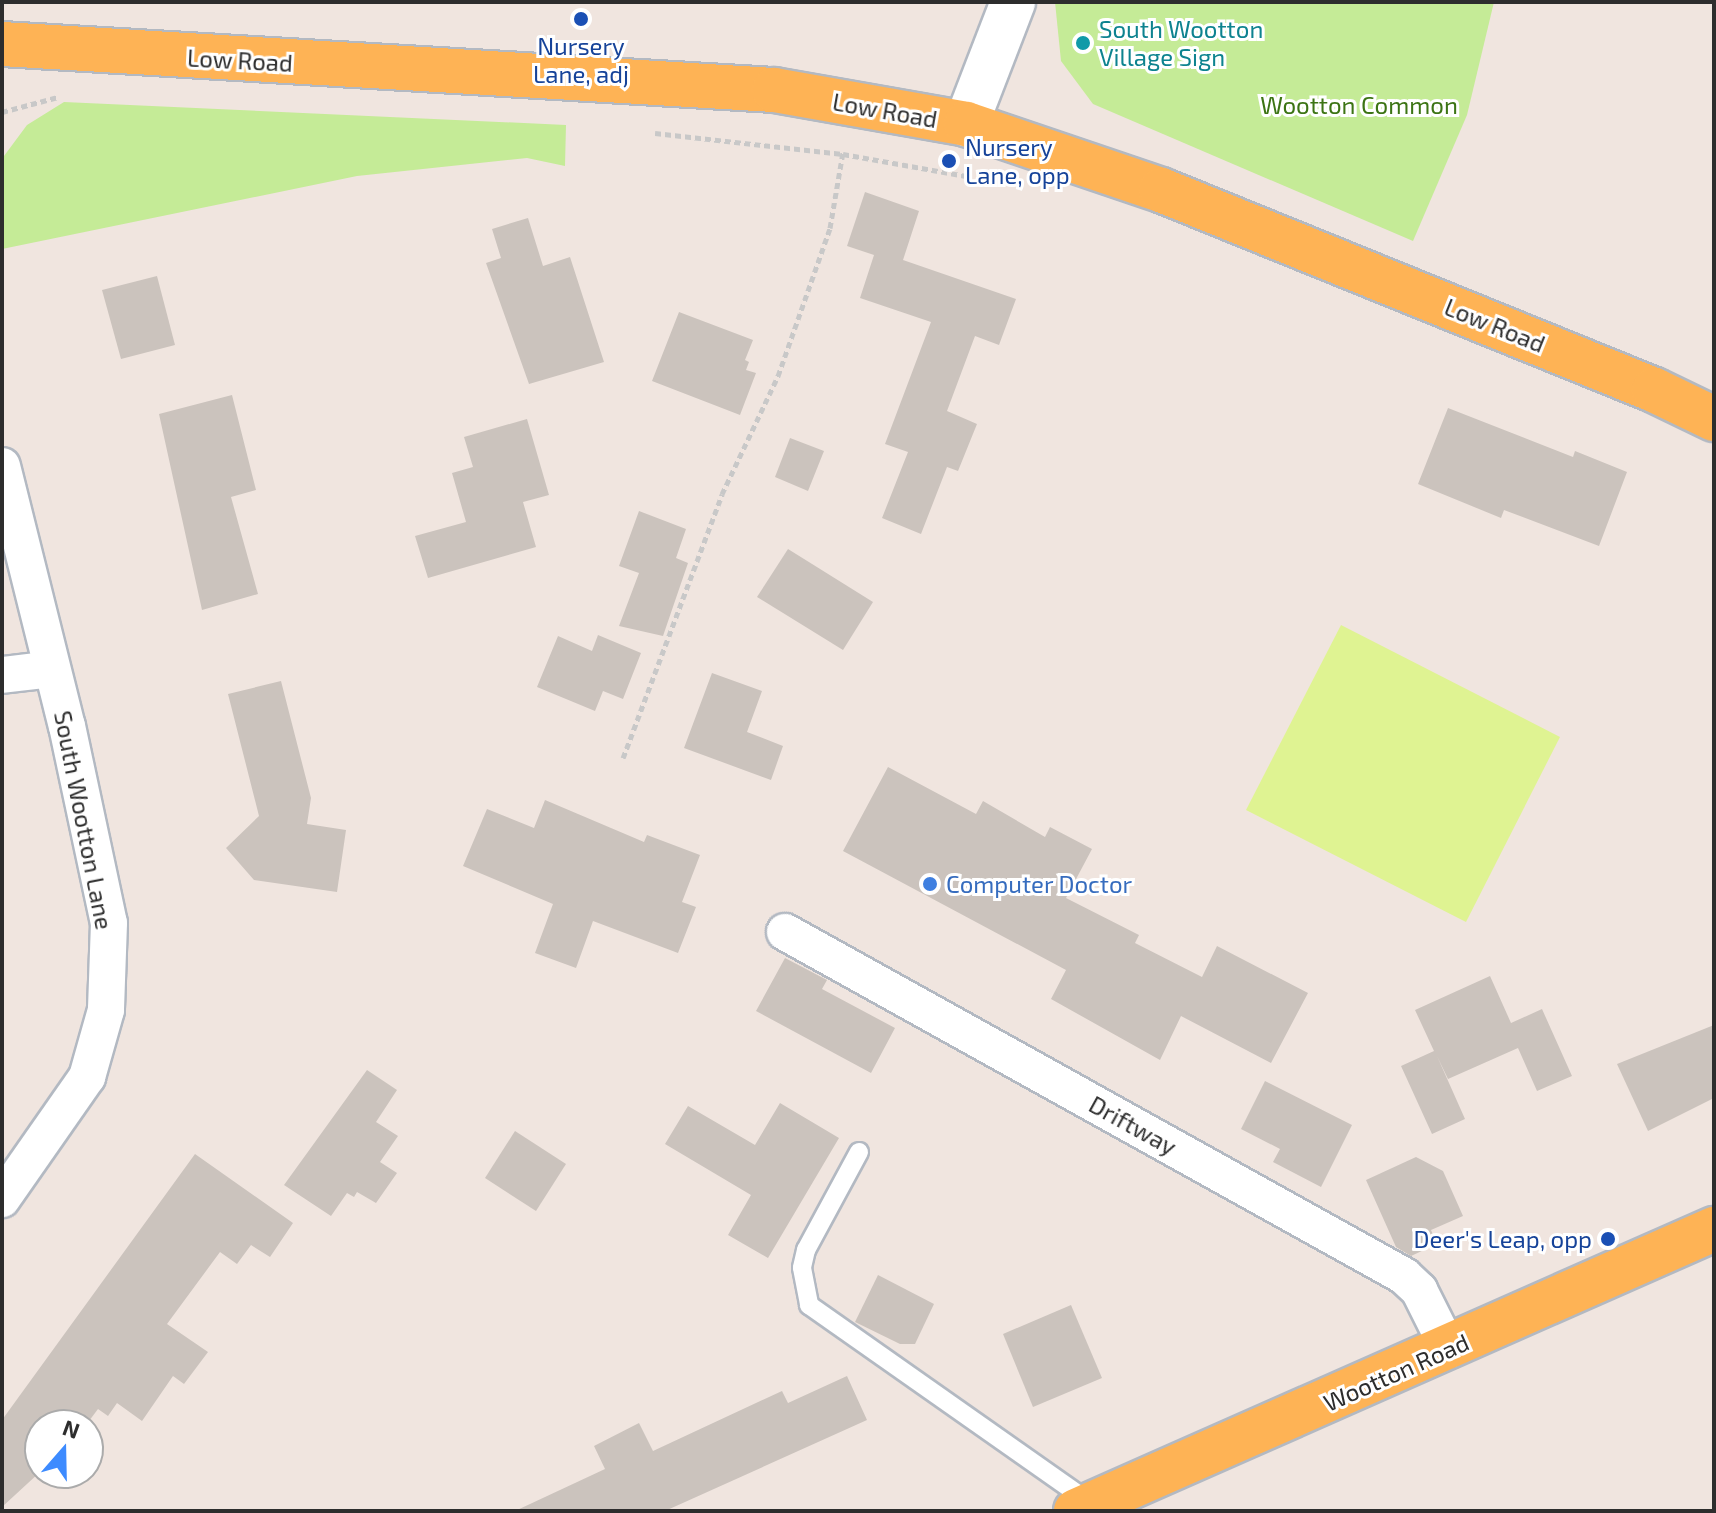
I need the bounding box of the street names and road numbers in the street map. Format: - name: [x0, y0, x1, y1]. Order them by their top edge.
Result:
- street label: Low Road: [186, 43, 294, 77]
- street label: Low Road: [830, 87, 940, 133]
- street label: Low Road: [1440, 292, 1550, 358]
- street label: South Wootton Lane: [49, 708, 119, 932]
- street label: Driftway: [1084, 1089, 1182, 1161]
- street label: Wootton Road: [1319, 1327, 1473, 1417]

